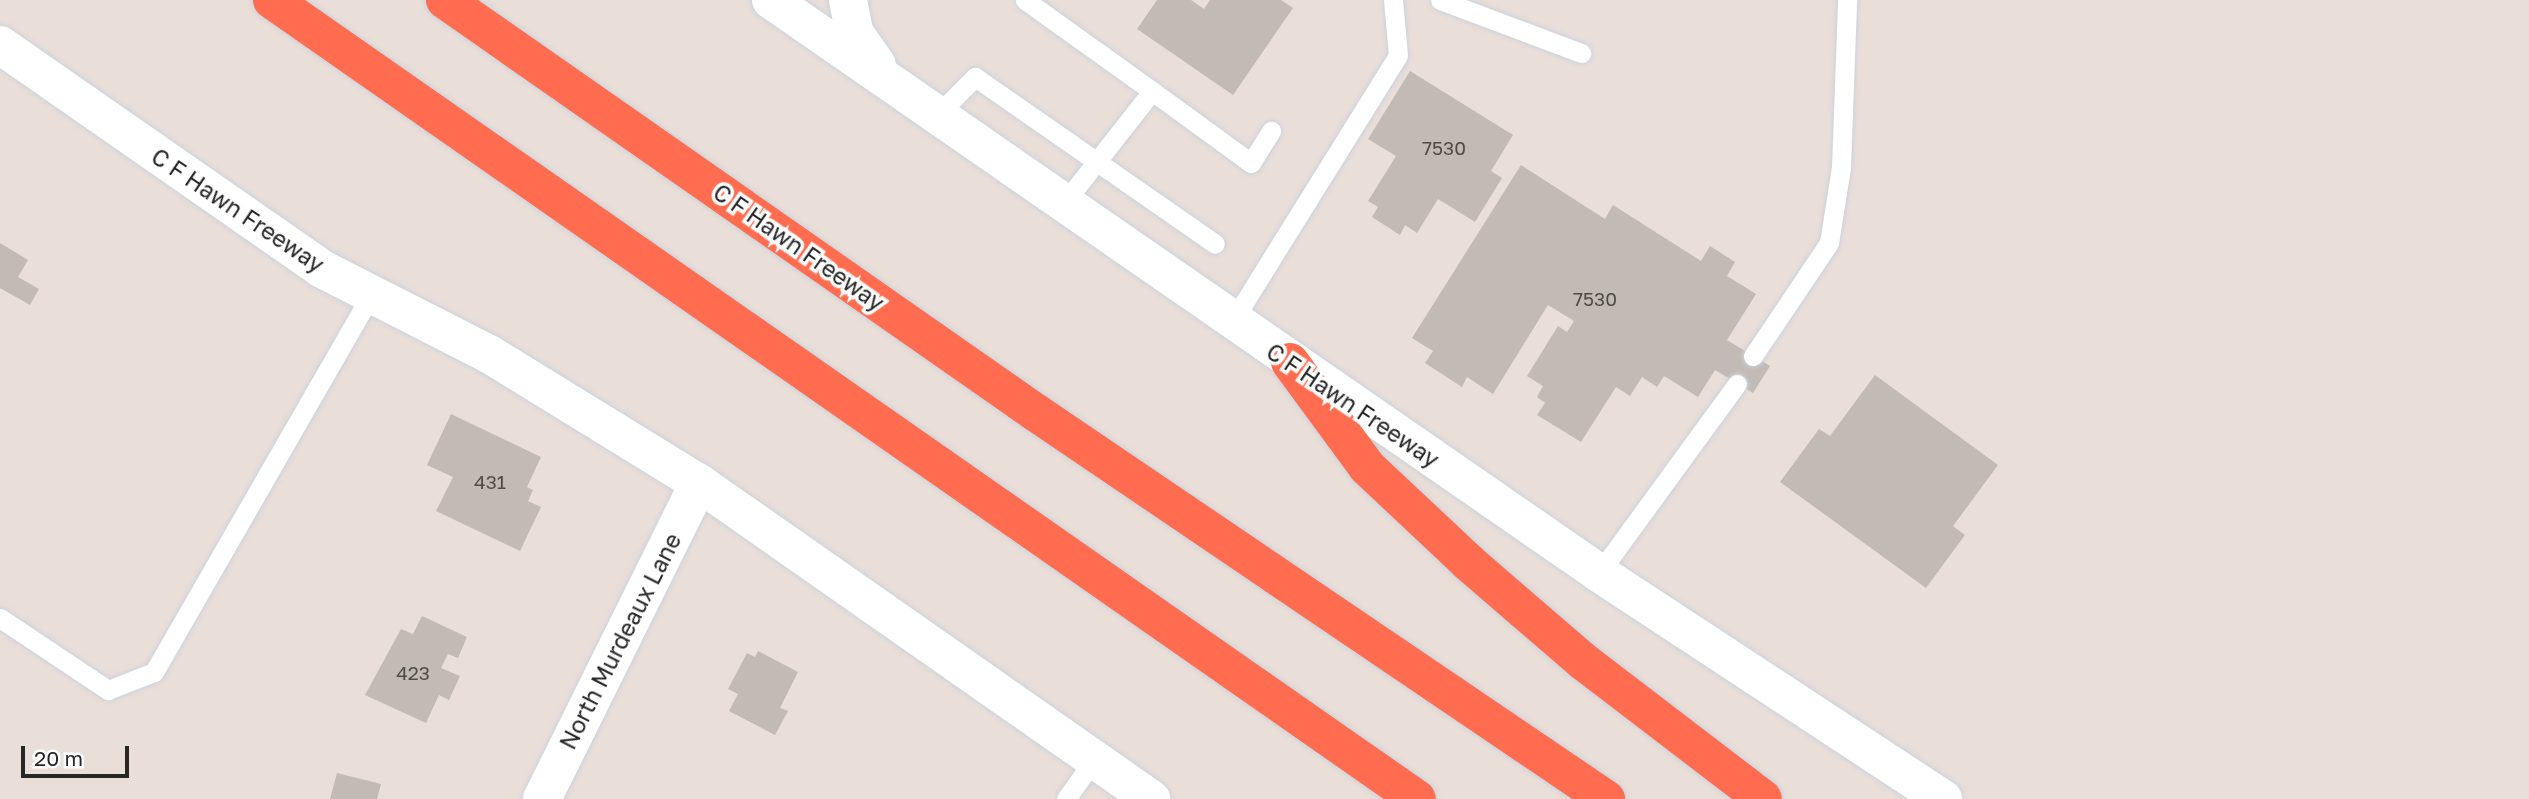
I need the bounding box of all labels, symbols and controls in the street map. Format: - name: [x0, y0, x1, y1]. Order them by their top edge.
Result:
- house number: 7530: [1422, 137, 1466, 159]
- street label: C F Hawn Freeway: [147, 142, 329, 278]
- street label: C F Hawn Freeway: [708, 178, 890, 316]
- house number: 7530: [1573, 288, 1617, 310]
- street label: C F Hawn Freeway: [1262, 337, 1444, 473]
- house number: 431: [474, 471, 506, 493]
- street label: North Murdeaux Lane: [553, 528, 687, 754]
- house number: 423: [396, 662, 430, 684]
- scale bar: [24, 732, 133, 776]
- text: 20 m: [34, 745, 83, 771]

